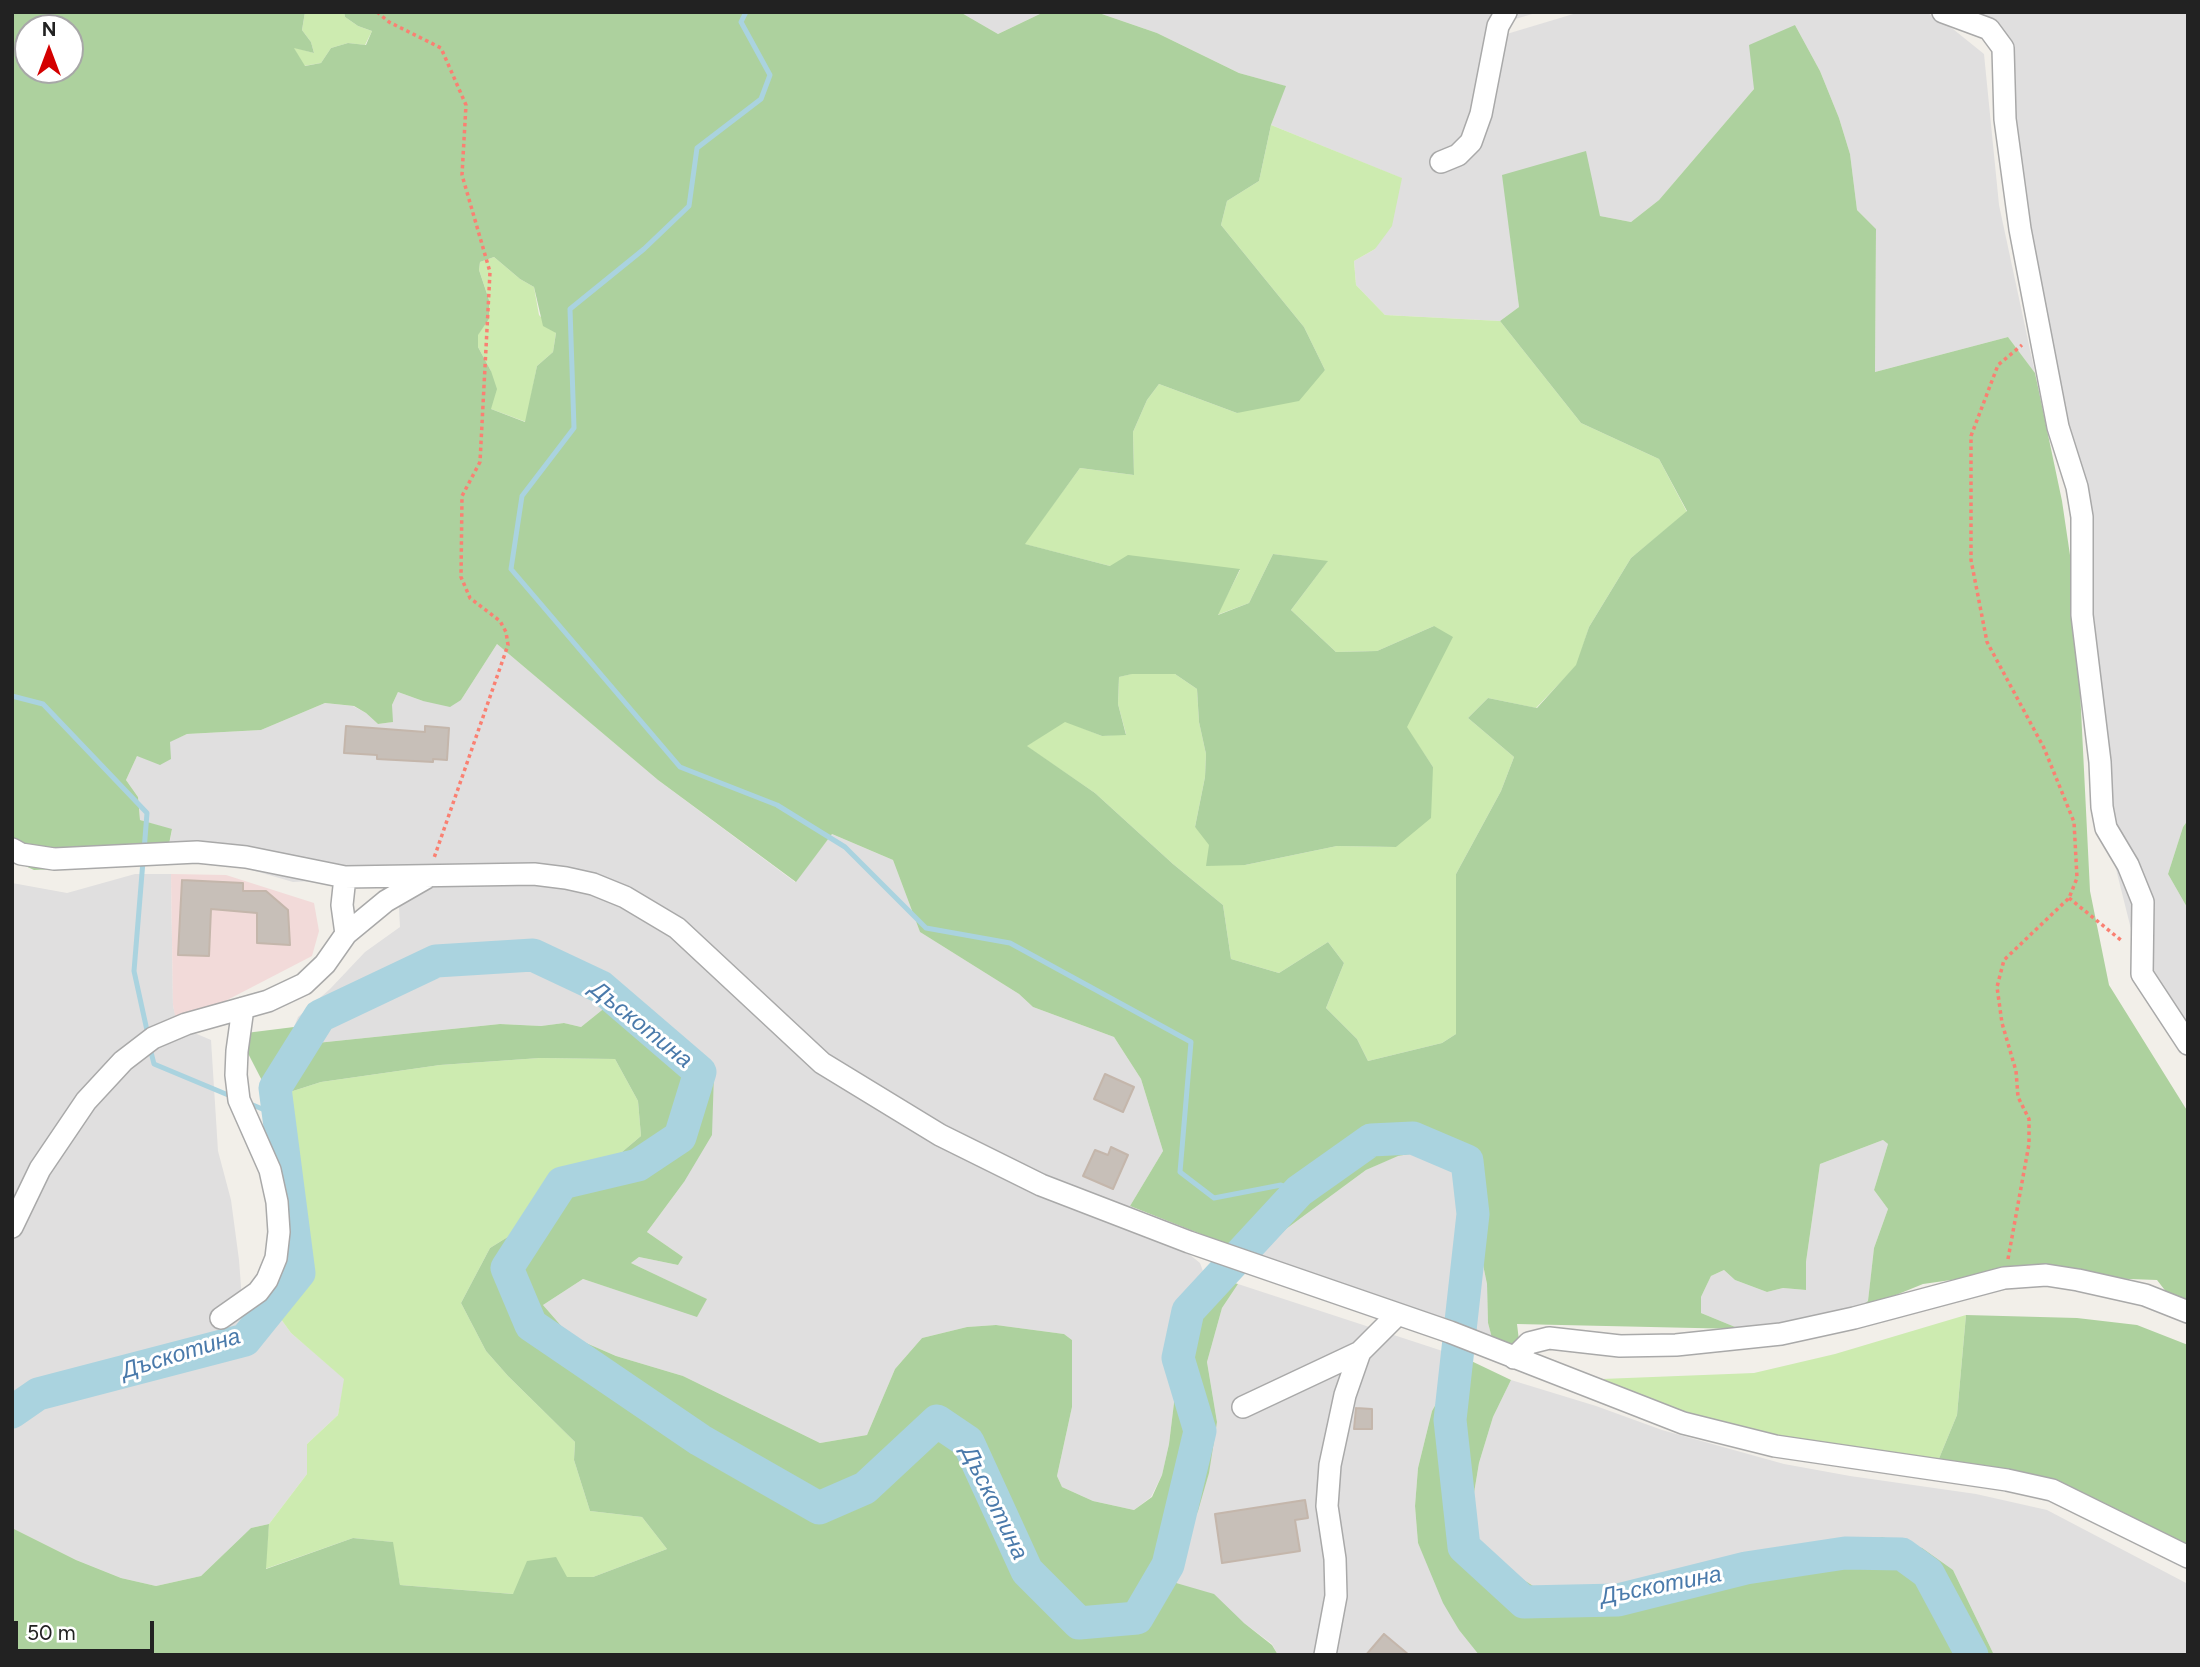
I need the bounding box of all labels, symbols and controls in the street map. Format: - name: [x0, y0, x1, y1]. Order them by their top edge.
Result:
- north arrow: [14, 14, 84, 84]
- text: N: [42, 18, 56, 41]
- water label: Дъскотина: [585, 976, 697, 1074]
- water label: Дъскотина: [118, 1323, 244, 1385]
- water label: Дъскотина: [955, 1442, 1033, 1564]
- water label: Дъскотина: [1598, 1561, 1724, 1611]
- scale bar: [18, 1608, 158, 1652]
- text: 50 m: [27, 1620, 76, 1645]

